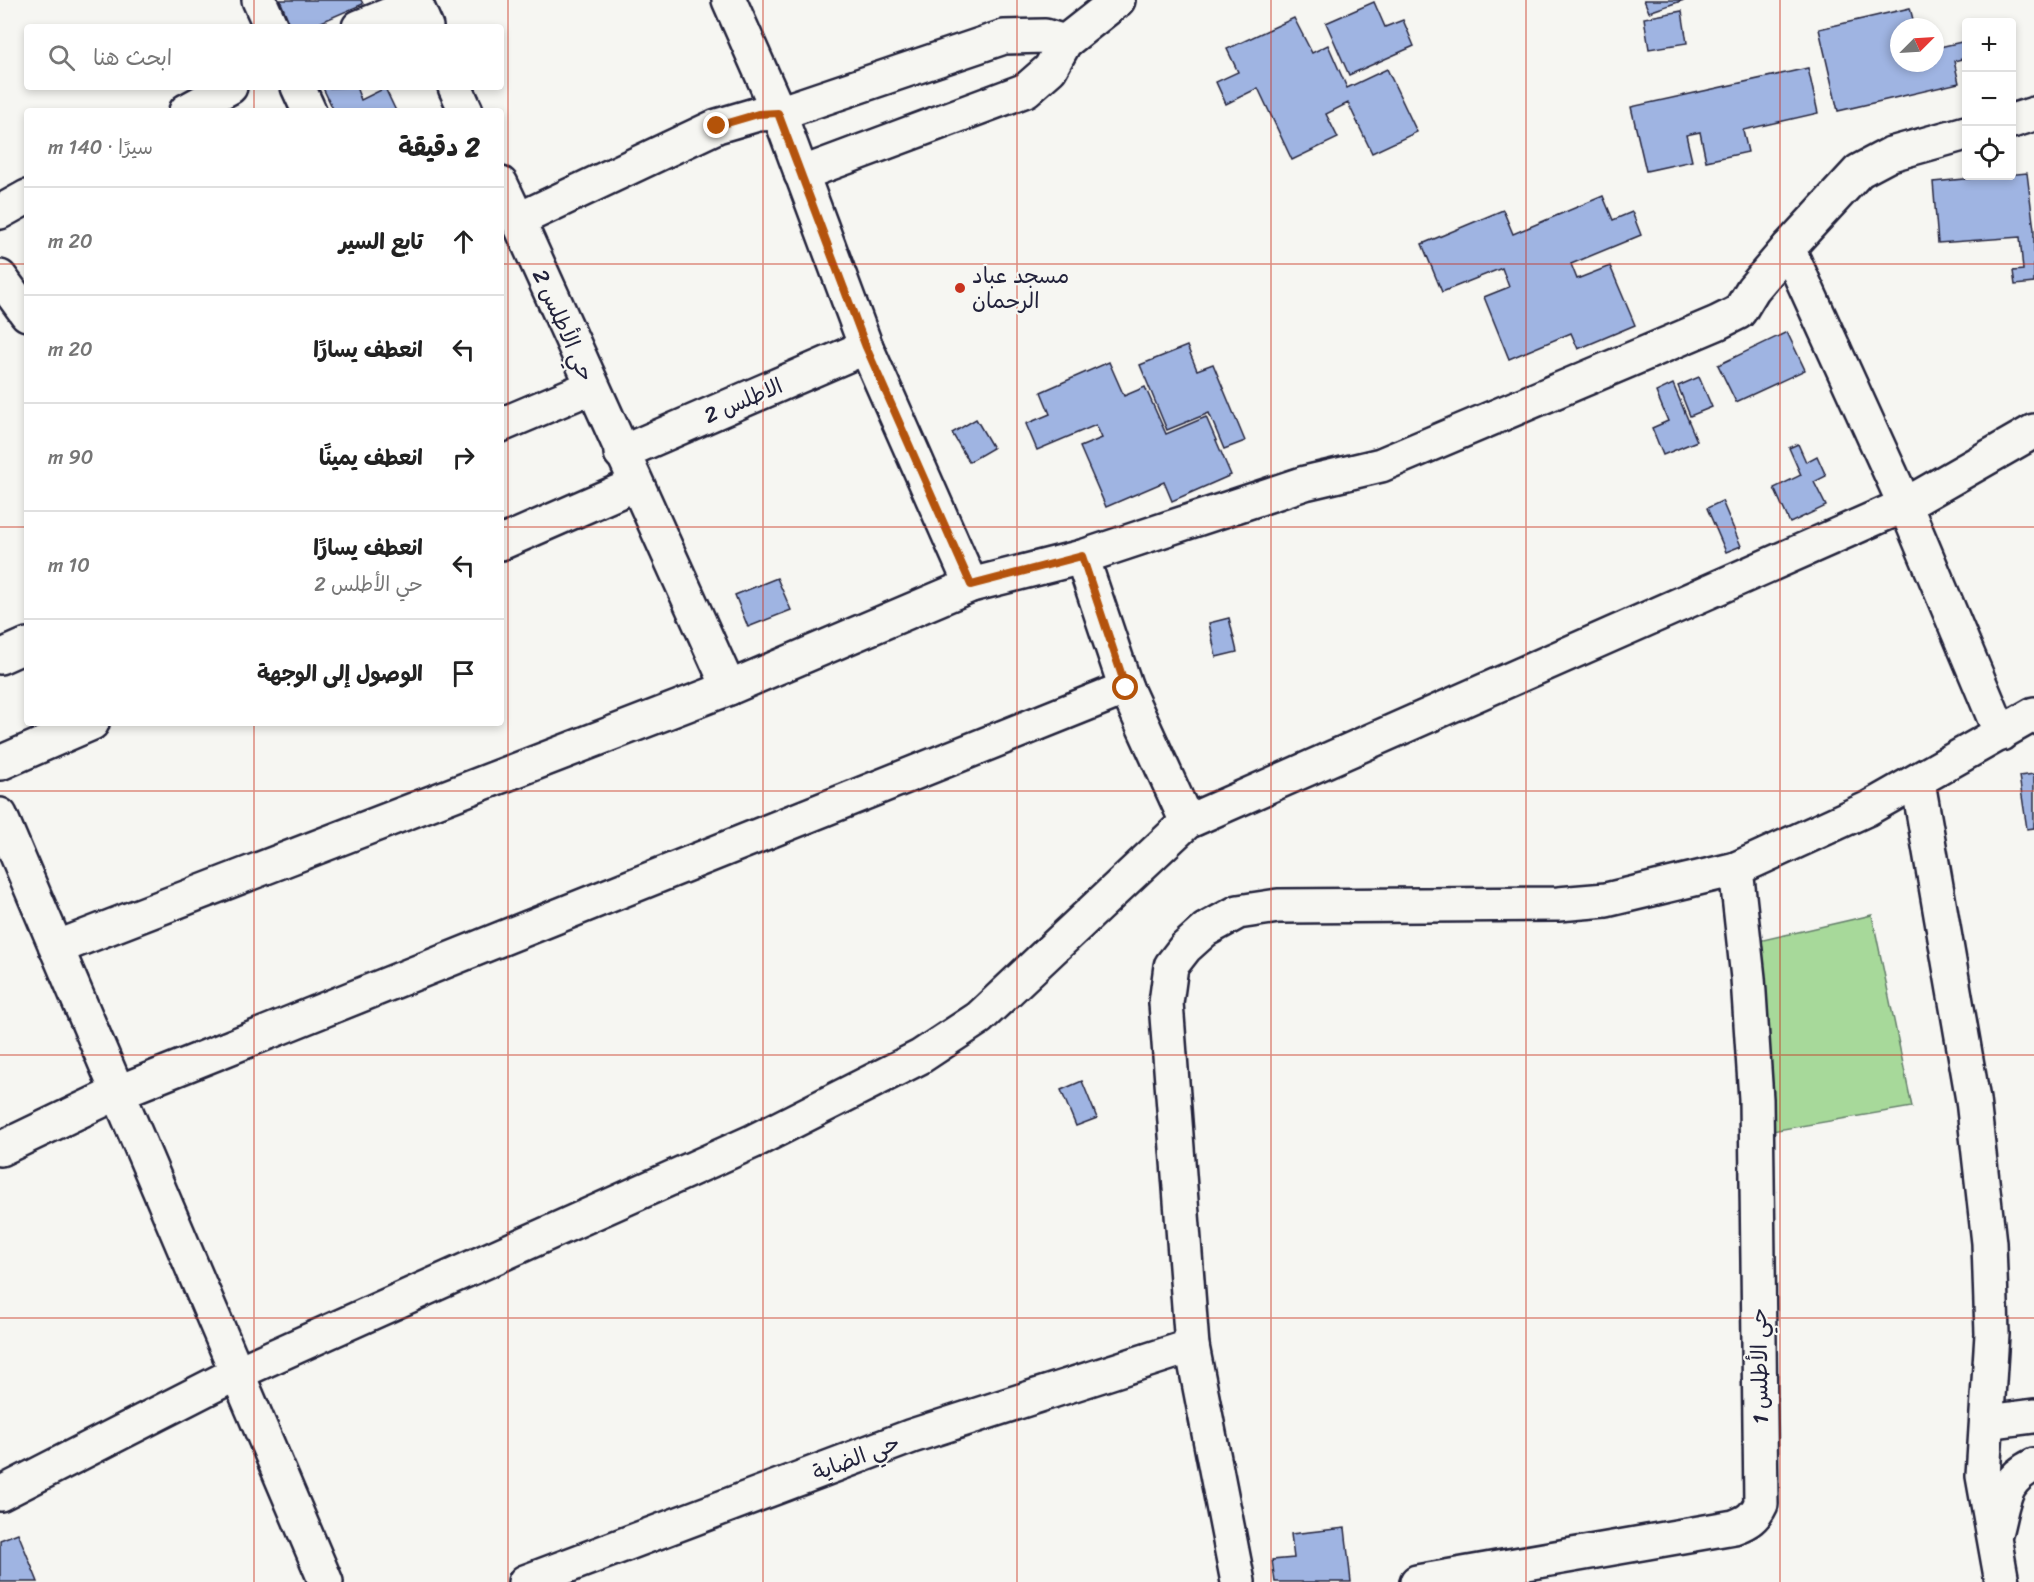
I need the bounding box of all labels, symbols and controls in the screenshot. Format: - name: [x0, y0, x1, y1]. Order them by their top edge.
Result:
- north arrow: [1890, 18, 1944, 72]
- map controls: [1962, 18, 2016, 180]
- button: +: [1962, 18, 2016, 72]
- search box: [24, 24, 504, 90]
- text: ابحث هنا: [93, 38, 172, 77]
- icon: search: [45, 41, 78, 74]
- button: −: [1962, 72, 2016, 126]
- route end: [703, 112, 729, 138]
- text: 2 دقيقة: [398, 124, 480, 170]
- button: locate: [1962, 126, 2016, 180]
- text: سيرًا · 140 m: [48, 130, 153, 165]
- text: تابع السير: [339, 222, 423, 261]
- text: 20 m: [48, 224, 93, 259]
- icon: ahead: [447, 225, 480, 258]
- place label: مسجد عباد الرحمان: [972, 256, 1069, 320]
- street label: حي الأطلس 2: [521, 263, 606, 388]
- marker: مسجد عباد الرحمان: [953, 281, 967, 295]
- text: انعطف يسارًا: [313, 330, 423, 369]
- text: 20 m: [48, 332, 93, 367]
- icon: left: [447, 333, 480, 366]
- street label: الاطلس 2: [697, 366, 789, 435]
- text: انعطف يمينًا: [319, 438, 423, 477]
- text: 90 m: [48, 440, 94, 475]
- icon: right: [447, 441, 480, 474]
- text: انعطف يسارًا: [313, 528, 423, 567]
- text: 10 m: [48, 548, 90, 583]
- icon: left: [447, 549, 480, 582]
- text: حي الأطلس 2: [314, 567, 423, 602]
- text: الوصول إلى الوجهة: [257, 654, 423, 693]
- icon: arrive: [447, 657, 480, 690]
- route start: [1112, 674, 1138, 700]
- street label: حي الأطلس 1: [1739, 1307, 1780, 1425]
- street label: حي الضاية: [807, 1423, 906, 1492]

